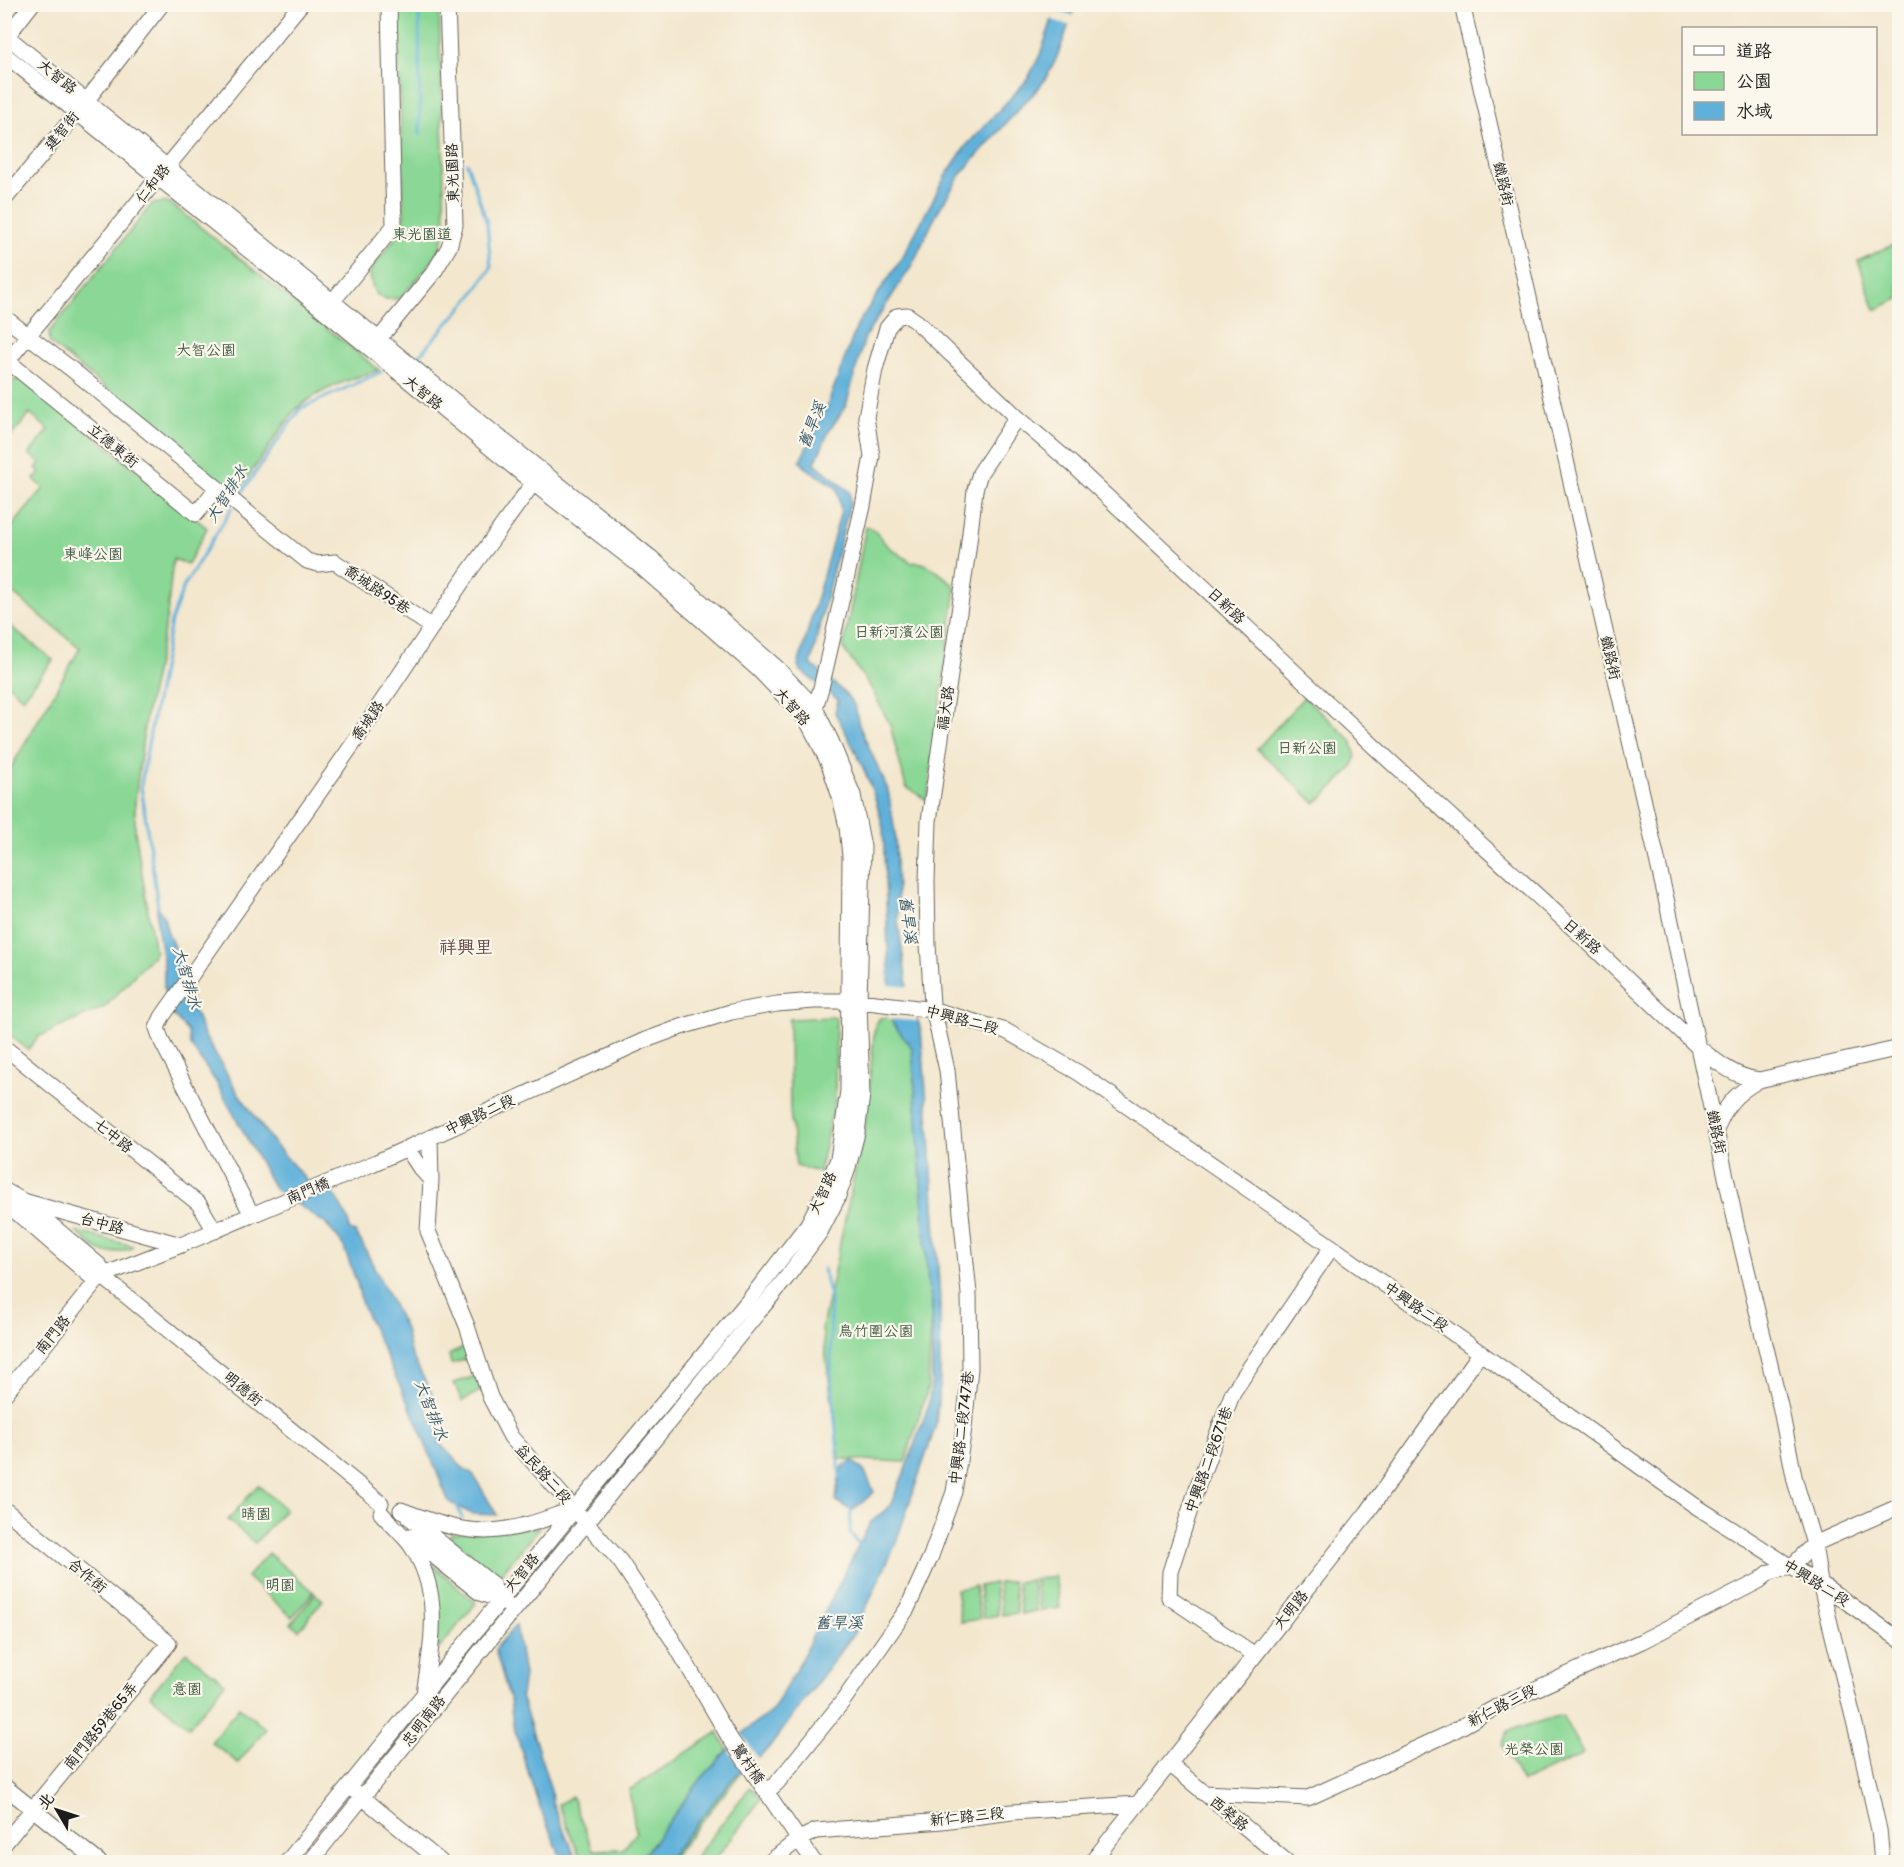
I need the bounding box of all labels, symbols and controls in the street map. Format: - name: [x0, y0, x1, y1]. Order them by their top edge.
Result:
- legend: [1682, 27, 1877, 135]
- text: 道路: [1736, 40, 1772, 63]
- street label: 大智路: [34, 55, 80, 99]
- text: 公園: [1736, 70, 1772, 93]
- text: 水域: [1736, 100, 1772, 123]
- street label: 建智街: [40, 108, 84, 154]
- street label: 東光園路: [442, 143, 464, 203]
- street label: 仁和路: [132, 160, 174, 208]
- street label: 鐵路街: [1489, 160, 1517, 208]
- park label: 東光園道: [392, 225, 452, 244]
- park label: 大智公園: [176, 341, 236, 360]
- street label: 大智路: [400, 371, 446, 415]
- water label: 舊旱溪: [794, 398, 831, 451]
- street label: 立德東街: [84, 420, 142, 472]
- water label: 大智排水: [202, 461, 253, 526]
- park label: 東峰公園: [63, 545, 123, 564]
- street label: 喬城路95巷: [340, 561, 414, 619]
- street label: 日新路: [1203, 584, 1249, 628]
- park label: 日新河濱公園: [854, 623, 944, 642]
- street label: 鐵路街: [1596, 634, 1624, 682]
- street label: 大智路: [770, 684, 814, 730]
- street label: 福大路: [933, 684, 959, 732]
- street label: 喬城路: [347, 697, 389, 745]
- park label: 日新公園: [1277, 739, 1337, 758]
- water label: 舊旱溪: [895, 895, 921, 946]
- street label: 日新路: [1559, 915, 1605, 959]
- district label: 祥興里: [439, 936, 493, 959]
- water label: 大智排水: [169, 944, 206, 1012]
- street label: 中興路二段: [923, 1001, 1001, 1039]
- street label: 中興路二段: [442, 1091, 518, 1139]
- street label: 鐵路街: [1702, 1108, 1730, 1156]
- street label: 七中路: [90, 1114, 136, 1158]
- street label: 大智路: [805, 1169, 841, 1217]
- street label: 南門橋: [284, 1173, 332, 1209]
- street label: 台中路: [78, 1209, 126, 1239]
- street label: 中興路二段: [1380, 1278, 1452, 1336]
- street label: 南門路: [31, 1312, 75, 1358]
- park label: 鳥竹圍公園: [838, 1322, 914, 1341]
- street label: 明德街: [220, 1367, 266, 1411]
- street label: 中興路二段747巷: [946, 1370, 978, 1486]
- water label: 大智排水: [410, 1377, 453, 1444]
- street label: 中興路二段671巷: [1181, 1404, 1237, 1516]
- street label: 益民路二段: [511, 1440, 575, 1508]
- park label: 晴園: [241, 1505, 271, 1524]
- street label: 大智路: [500, 1550, 544, 1596]
- street label: 合作街: [64, 1554, 110, 1598]
- street label: 中興路二段: [1779, 1555, 1853, 1611]
- park label: 明園: [265, 1576, 295, 1595]
- street label: 大明路: [1269, 1587, 1313, 1633]
- water label: 舊旱溪: [815, 1613, 864, 1633]
- street label: 南門路59巷65弄: [60, 1678, 142, 1774]
- park label: 意園: [172, 1680, 202, 1699]
- street label: 新仁路三段: [1464, 1681, 1540, 1731]
- street label: 忠明南路: [398, 1692, 450, 1750]
- street label: 鷺村橋: [727, 1740, 769, 1788]
- park label: 光榮公園: [1504, 1740, 1564, 1759]
- north arrow: [27, 1780, 87, 1840]
- text: 北: [33, 1789, 59, 1814]
- street label: 西榮路: [1206, 1792, 1252, 1836]
- street label: 新仁路三段: [929, 1804, 1005, 1830]

